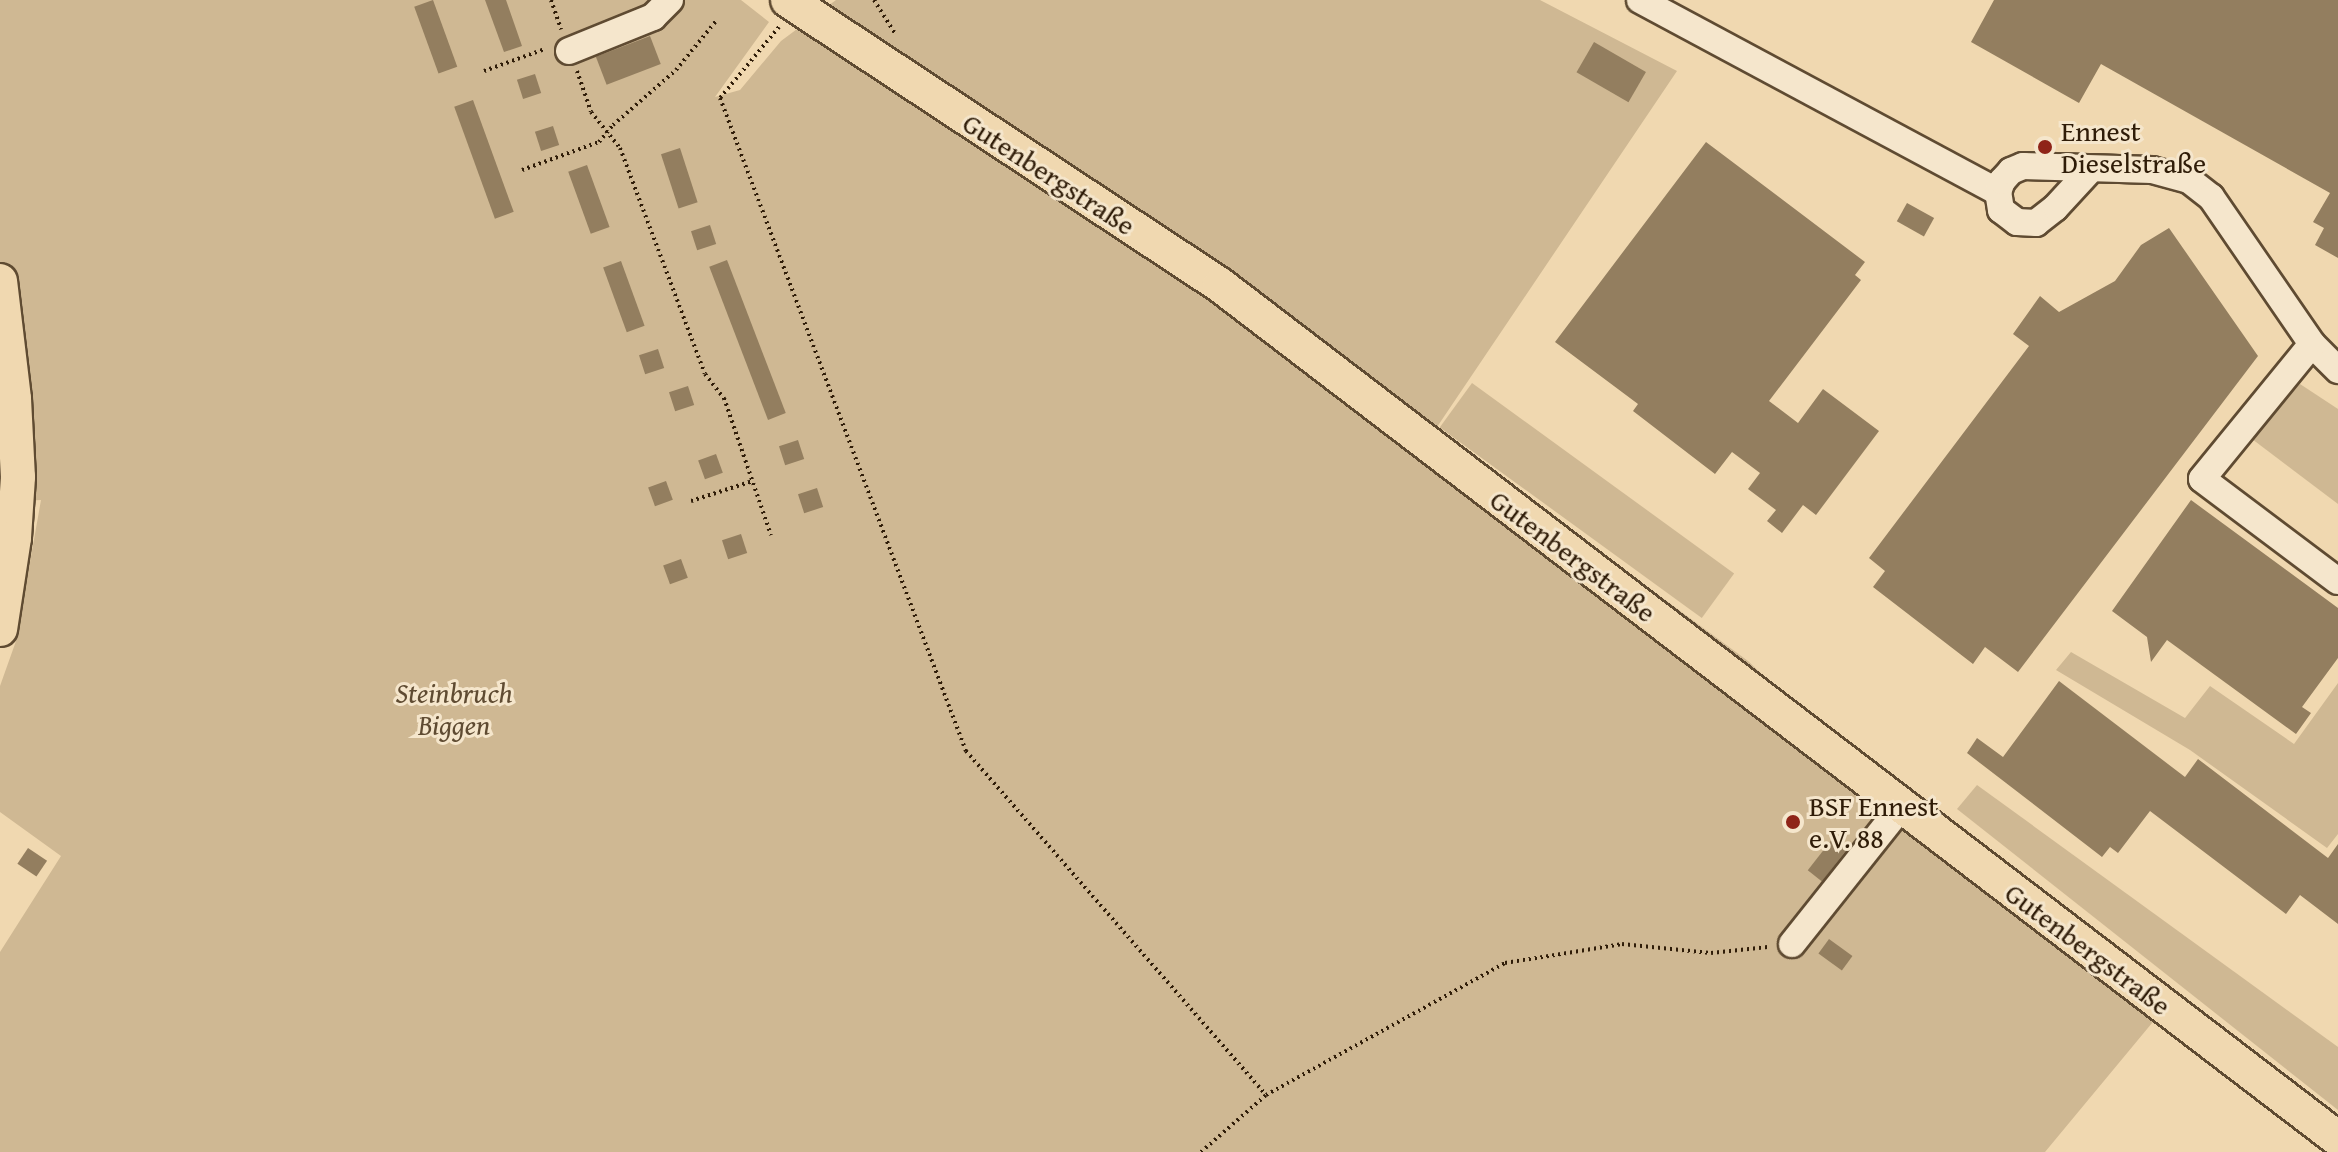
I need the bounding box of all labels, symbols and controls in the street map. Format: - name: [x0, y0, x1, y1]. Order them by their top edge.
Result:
- street label: Gutenbergstraße: [957, 106, 1141, 242]
- place label: Ennest Dieselstraße: [2061, 114, 2206, 180]
- marker: Ennest Dieselstraße: [2036, 138, 2054, 156]
- street label: Gutenbergstraße: [1484, 483, 1662, 629]
- park label: Steinbruch Biggen: [395, 676, 513, 742]
- place label: BSF Ennest e.V. 88: [1809, 789, 1938, 855]
- marker: BSF Ennest e.V. 88: [1784, 813, 1802, 831]
- street label: Gutenbergstraße: [1999, 876, 2177, 1022]

